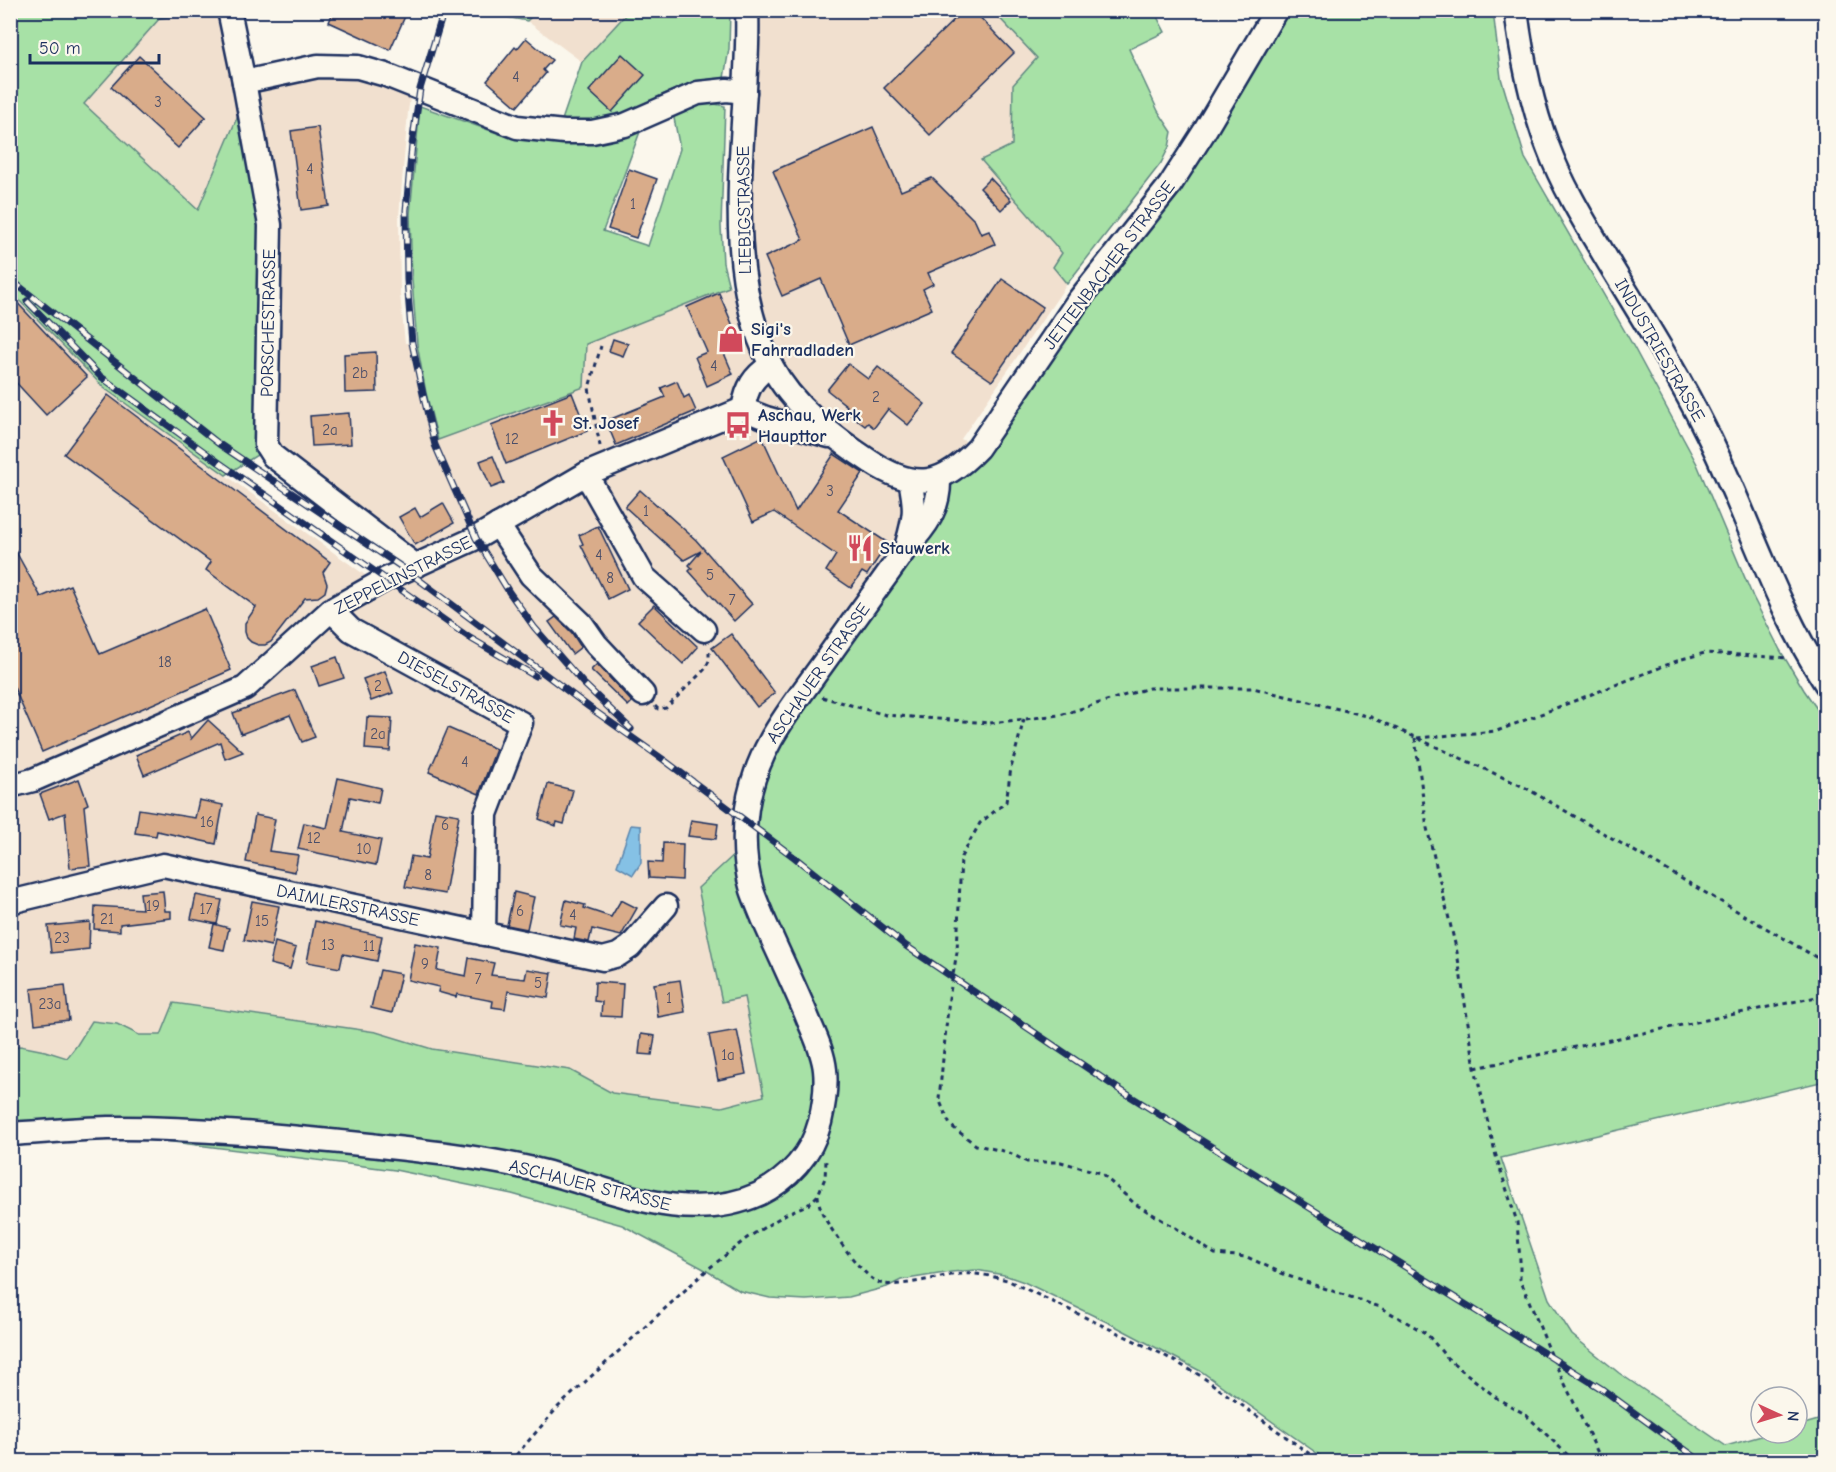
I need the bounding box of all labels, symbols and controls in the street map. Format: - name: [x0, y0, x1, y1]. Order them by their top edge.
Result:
- scale bar: [30, 27, 159, 65]
- text: 50 m: [39, 38, 81, 59]
- house number: 4: [512, 68, 520, 86]
- house number: 3: [154, 93, 162, 111]
- street label: LIEBIGSTRASSE: [733, 145, 756, 275]
- house number: 4: [306, 160, 314, 178]
- street label: JETTENBACHER STRASSE: [1039, 177, 1180, 354]
- house number: 1: [630, 195, 636, 213]
- street label: PORSCHESTRASSE: [257, 248, 280, 397]
- street label: INDUSTRIESTRASSE: [1610, 275, 1709, 426]
- place label: Sigi's Fahrradladen: [751, 319, 854, 361]
- shop icon: Sigi's Fahrradladen: [716, 324, 746, 354]
- house number: 4: [710, 357, 718, 375]
- house number: 2b: [352, 364, 368, 382]
- house number: 2: [872, 388, 880, 406]
- place label: Aschau, Werk Haupttor: [758, 405, 861, 447]
- church icon: St. Josef: [538, 408, 568, 438]
- bus stop icon: Aschau, Werk Haupttor: [723, 410, 753, 440]
- place label: St. Josef: [573, 413, 640, 434]
- house number: 2a: [322, 421, 338, 439]
- house number: 12: [505, 430, 519, 448]
- house number: 3: [826, 482, 834, 500]
- house number: 1: [643, 502, 649, 520]
- street label: ZEPPELINSTRASSE: [331, 532, 476, 619]
- restaurant icon: Stauwerk: [845, 533, 875, 563]
- place label: Stauwerk: [880, 538, 950, 559]
- house number: 4: [595, 546, 603, 564]
- house number: 5: [706, 566, 714, 584]
- house number: 8: [606, 569, 614, 587]
- house number: 7: [728, 591, 736, 609]
- street label: ASCHAUER STRASSE: [762, 599, 875, 747]
- street label: DIESELSTRASSE: [394, 647, 518, 728]
- house number: 18: [158, 653, 172, 671]
- house number: 2: [374, 677, 382, 695]
- house number: 2a: [370, 725, 386, 743]
- house number: 4: [461, 753, 469, 771]
- house number: 16: [200, 813, 214, 831]
- house number: 6: [441, 816, 449, 834]
- house number: 12: [307, 829, 321, 847]
- house number: 10: [356, 840, 372, 858]
- house number: 8: [424, 866, 432, 884]
- street label: DAIMLERSTRASSE: [274, 880, 421, 931]
- house number: 19: [146, 897, 160, 915]
- house number: 17: [199, 900, 213, 918]
- house number: 6: [516, 902, 524, 920]
- house number: 4: [569, 906, 577, 924]
- house number: 21: [100, 910, 114, 928]
- house number: 15: [255, 912, 269, 930]
- house number: 23: [54, 929, 70, 947]
- house number: 13: [321, 936, 335, 954]
- house number: 11: [363, 937, 375, 955]
- house number: 9: [421, 955, 429, 973]
- house number: 7: [474, 970, 482, 988]
- house number: 5: [534, 974, 542, 992]
- house number: 1: [666, 989, 672, 1007]
- house number: 23a: [38, 995, 62, 1013]
- house number: 1a: [721, 1046, 735, 1064]
- street label: ASCHAUER STRASSE: [507, 1155, 673, 1216]
- north arrow: [1749, 1385, 1809, 1445]
- text: N: [1784, 1410, 1802, 1422]

